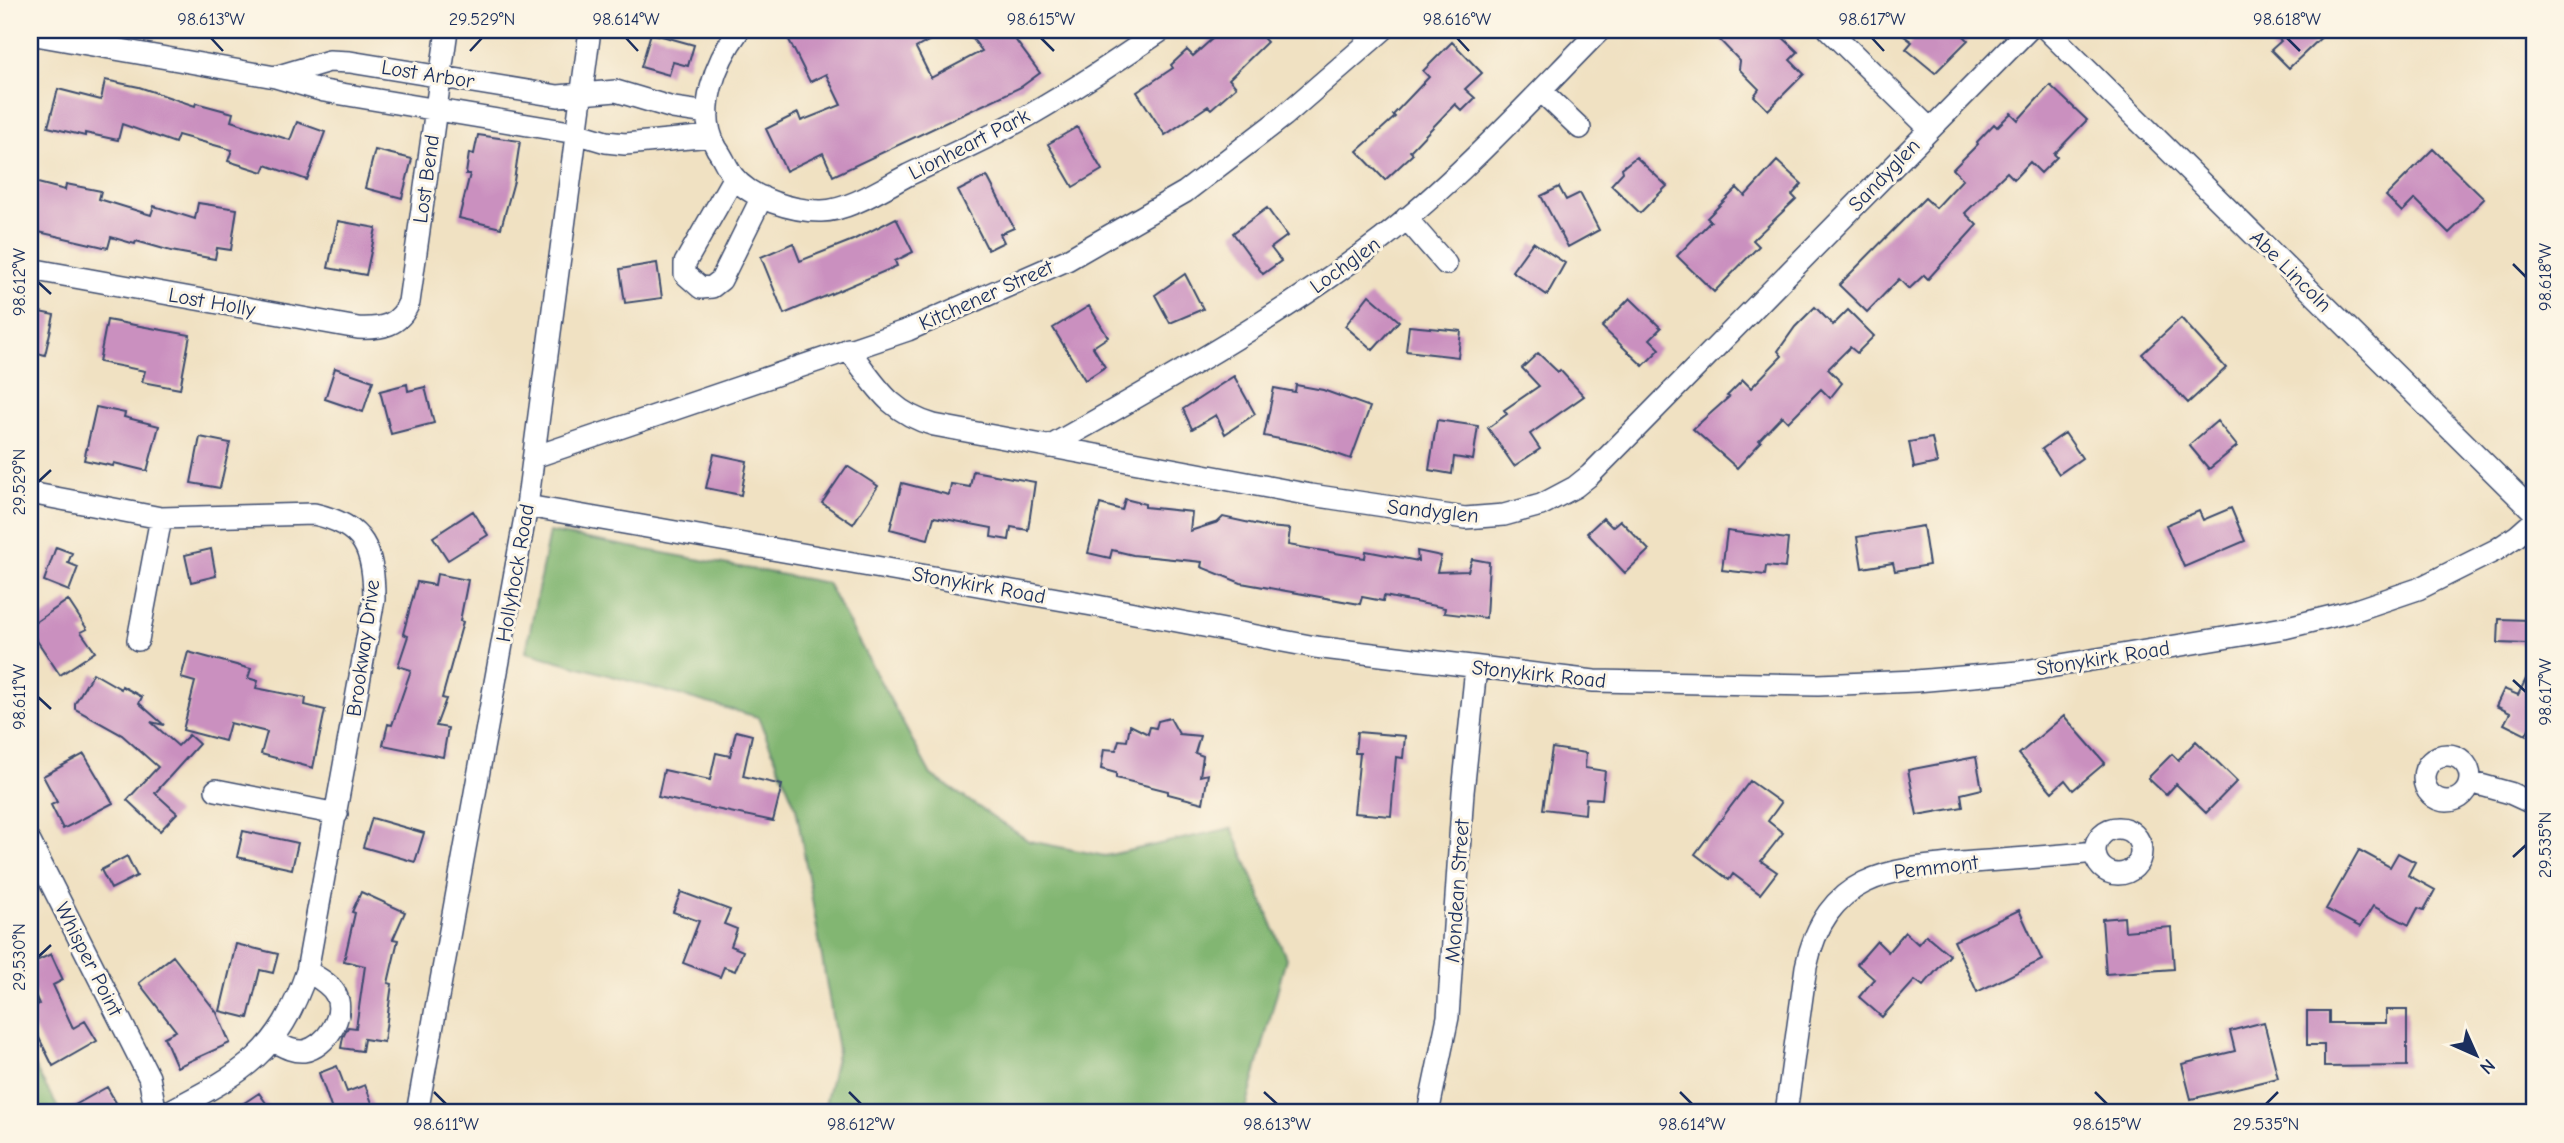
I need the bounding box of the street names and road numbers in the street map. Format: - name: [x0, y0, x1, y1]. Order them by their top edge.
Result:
- street label: Lost Arbor: [380, 55, 477, 93]
- street label: Lionheart Park: [905, 103, 1033, 185]
- street label: Lost Bend: [408, 133, 444, 225]
- street label: Sandyglen: [1843, 134, 1925, 216]
- street label: Abe Lincoln: [2245, 225, 2337, 317]
- street label: Lochglen: [1305, 232, 1385, 298]
- street label: Kitchener Street: [915, 254, 1058, 335]
- street label: Lost Holly: [167, 283, 258, 322]
- street label: Sandyglen: [1386, 494, 1480, 528]
- street label: Hollyhock Road: [491, 502, 539, 644]
- street label: Stonykirk Road: [910, 561, 1048, 609]
- street label: Brookway Drive: [342, 578, 384, 718]
- street label: Stonykirk Road: [2035, 636, 2171, 680]
- street label: Stonykirk Road: [1471, 655, 1607, 693]
- street label: Mondean Street: [1440, 817, 1474, 964]
- street label: Pemmont: [1892, 850, 1981, 884]
- street label: Whisper Point: [50, 898, 128, 1021]

